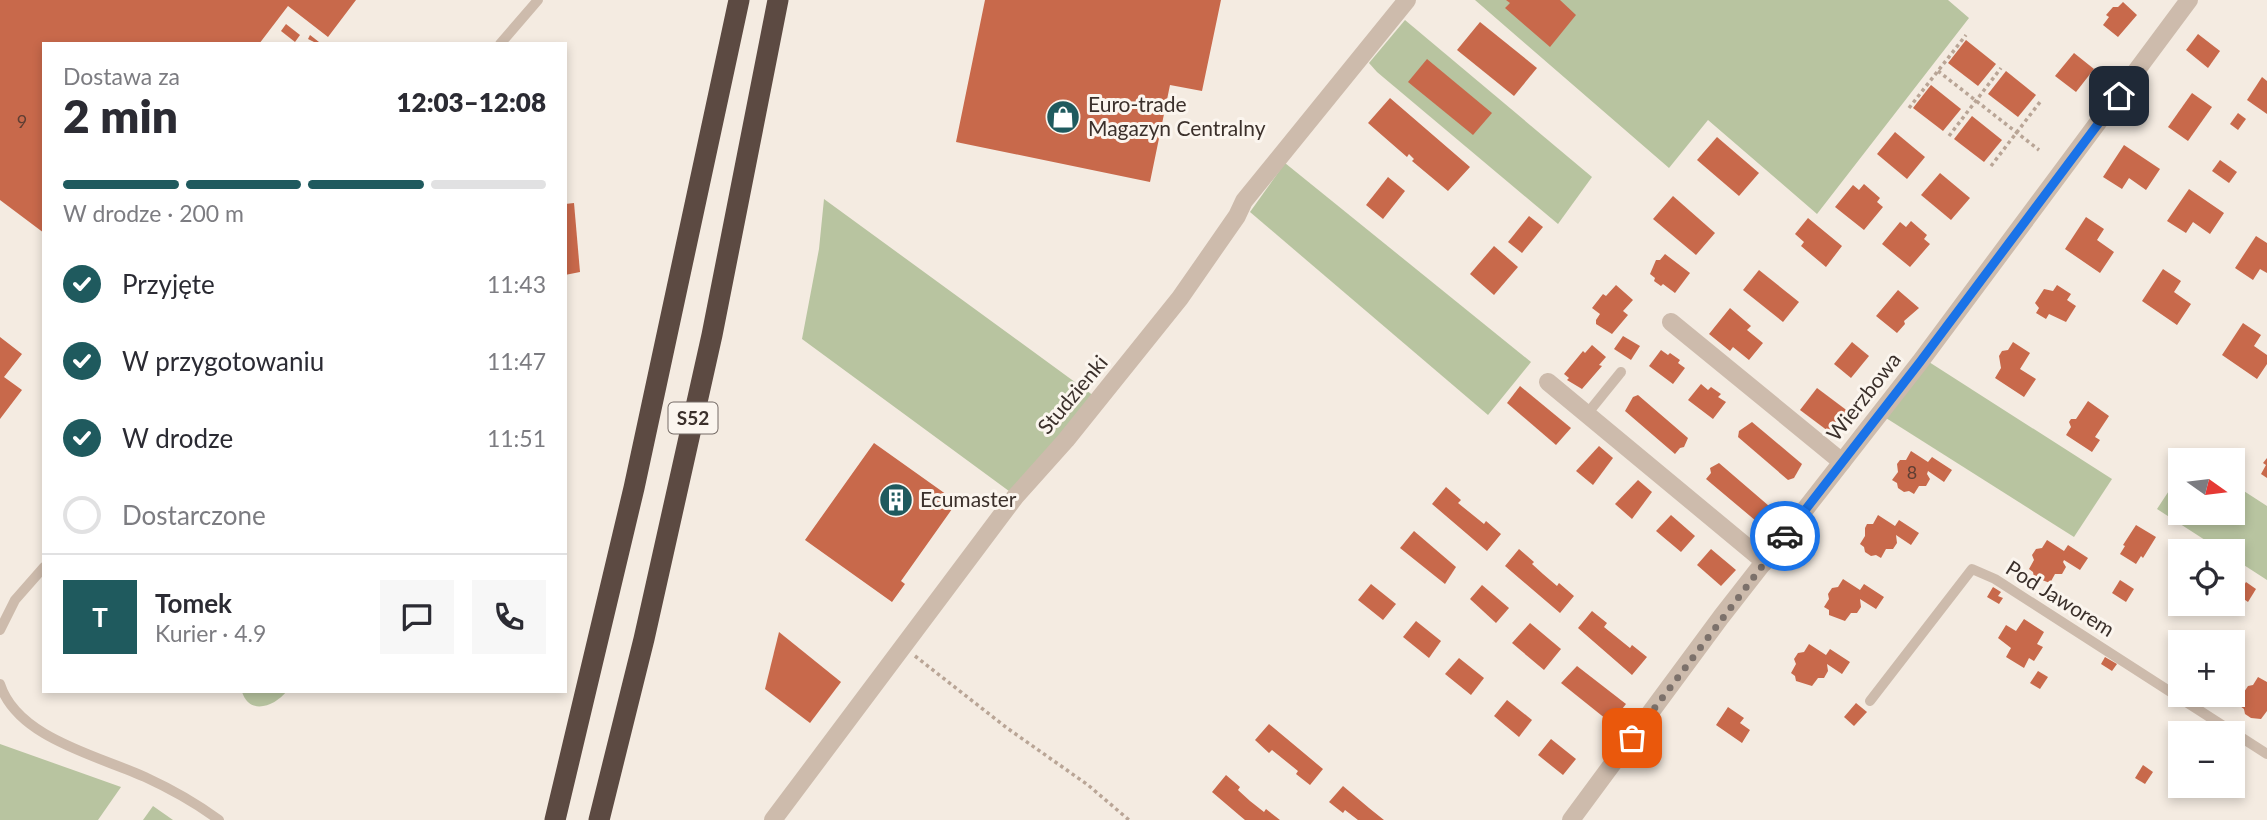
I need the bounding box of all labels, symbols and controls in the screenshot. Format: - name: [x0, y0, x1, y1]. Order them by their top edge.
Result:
- text: Dostawa za: [63, 62, 180, 90]
- pin: [2089, 66, 2149, 126]
- icon: home: [2100, 77, 2138, 115]
- text: 12:03–12:08: [396, 86, 546, 118]
- text: 2 min: [63, 88, 178, 143]
- place label: Euro-trade Magazyn Centralny: [1088, 91, 1266, 140]
- shop icon: Euro-trade Magazyn Centralny: [1044, 98, 1082, 136]
- house number: 9: [17, 110, 27, 132]
- text: W drodze · 200 m: [63, 199, 244, 227]
- icon: check: [63, 265, 101, 303]
- text: Przyjęte: [122, 268, 215, 300]
- text: 11:43: [487, 270, 546, 298]
- icon: check: [63, 342, 101, 380]
- text: W przygotowaniu: [122, 345, 324, 377]
- text: 11:47: [487, 347, 546, 375]
- street label: Wierzbowa: [1821, 347, 1905, 445]
- street label: Studzienki: [1032, 350, 1112, 438]
- road number: S52: [668, 402, 718, 434]
- icon: check: [63, 419, 101, 457]
- text: W drodze: [122, 422, 233, 454]
- text: 11:51: [487, 424, 546, 452]
- north arrow: [2168, 448, 2245, 525]
- map controls: [2168, 448, 2245, 798]
- house number: 8: [1907, 461, 1917, 483]
- building icon: Ecumaster: [877, 481, 915, 519]
- place label: Ecumaster: [920, 486, 1017, 511]
- text: Dostarczone: [122, 499, 266, 531]
- courier: [1750, 501, 1820, 571]
- icon: car: [1766, 517, 1804, 555]
- button: locate: [2168, 539, 2245, 616]
- street label: Pod Jaworem: [2002, 554, 2120, 641]
- button: chat: [380, 580, 454, 654]
- button: phone: [472, 580, 546, 654]
- text: Tomek: [155, 587, 232, 619]
- text: T: [92, 601, 108, 633]
- text: Kurier · 4.9: [155, 619, 266, 647]
- button: +: [2168, 630, 2245, 707]
- pin: [1602, 708, 1662, 768]
- icon: bag: [1613, 719, 1651, 757]
- button: −: [2168, 721, 2245, 798]

